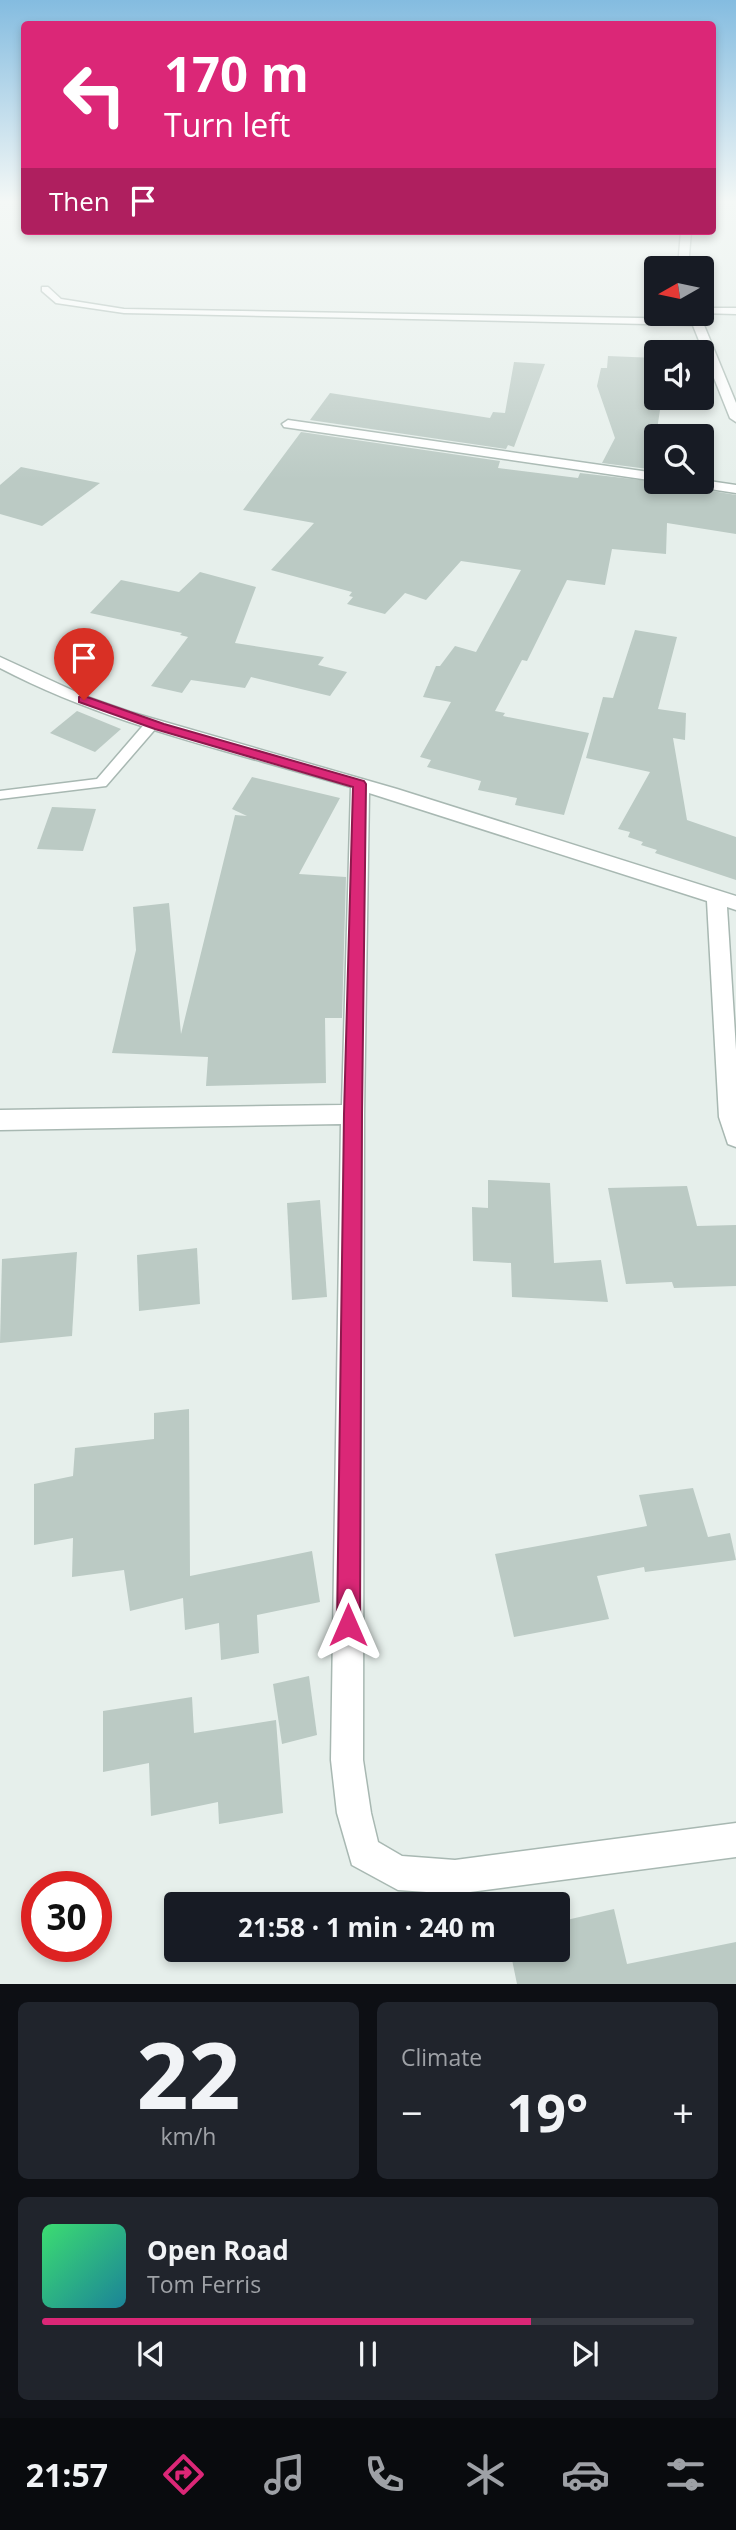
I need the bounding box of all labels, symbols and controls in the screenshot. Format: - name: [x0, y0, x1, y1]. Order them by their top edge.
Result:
- text: 170 m: [164, 40, 309, 106]
- icon: left: [49, 49, 140, 140]
- text: Turn left: [164, 103, 290, 146]
- icon: arrive: [124, 182, 162, 220]
- text: Then: [49, 183, 110, 219]
- north arrow: [644, 256, 714, 326]
- map controls: [644, 256, 714, 494]
- button: sound: [644, 340, 714, 410]
- button: search: [644, 424, 714, 494]
- pin: [54, 628, 114, 700]
- icon: arrive: [65, 639, 103, 677]
- position arrow: [311, 1588, 385, 1662]
- speed limit sign: 30: [21, 1871, 112, 1962]
- text: 21:58 · 1 min · 240 m: [238, 1909, 496, 1945]
- text: 22: [136, 2012, 241, 2136]
- text: Climate: [401, 2041, 482, 2073]
- text: 19°: [507, 2076, 588, 2147]
- text: −: [401, 2086, 423, 2138]
- text: +: [672, 2086, 694, 2138]
- text: km/h: [161, 2120, 216, 2152]
- text: Open Road: [147, 2232, 289, 2268]
- text: Tom Ferris: [147, 2268, 261, 2300]
- icon: previous: [132, 2335, 170, 2373]
- icon: pause: [349, 2335, 387, 2373]
- icon: next: [566, 2335, 604, 2373]
- icon: directions: [159, 2450, 208, 2499]
- icon: music: [260, 2450, 309, 2499]
- icon: phone: [360, 2450, 409, 2499]
- icon: climate: [461, 2450, 510, 2499]
- icon: car: [561, 2450, 610, 2499]
- icon: filters: [661, 2450, 710, 2499]
- text: 21:57: [26, 2453, 108, 2496]

